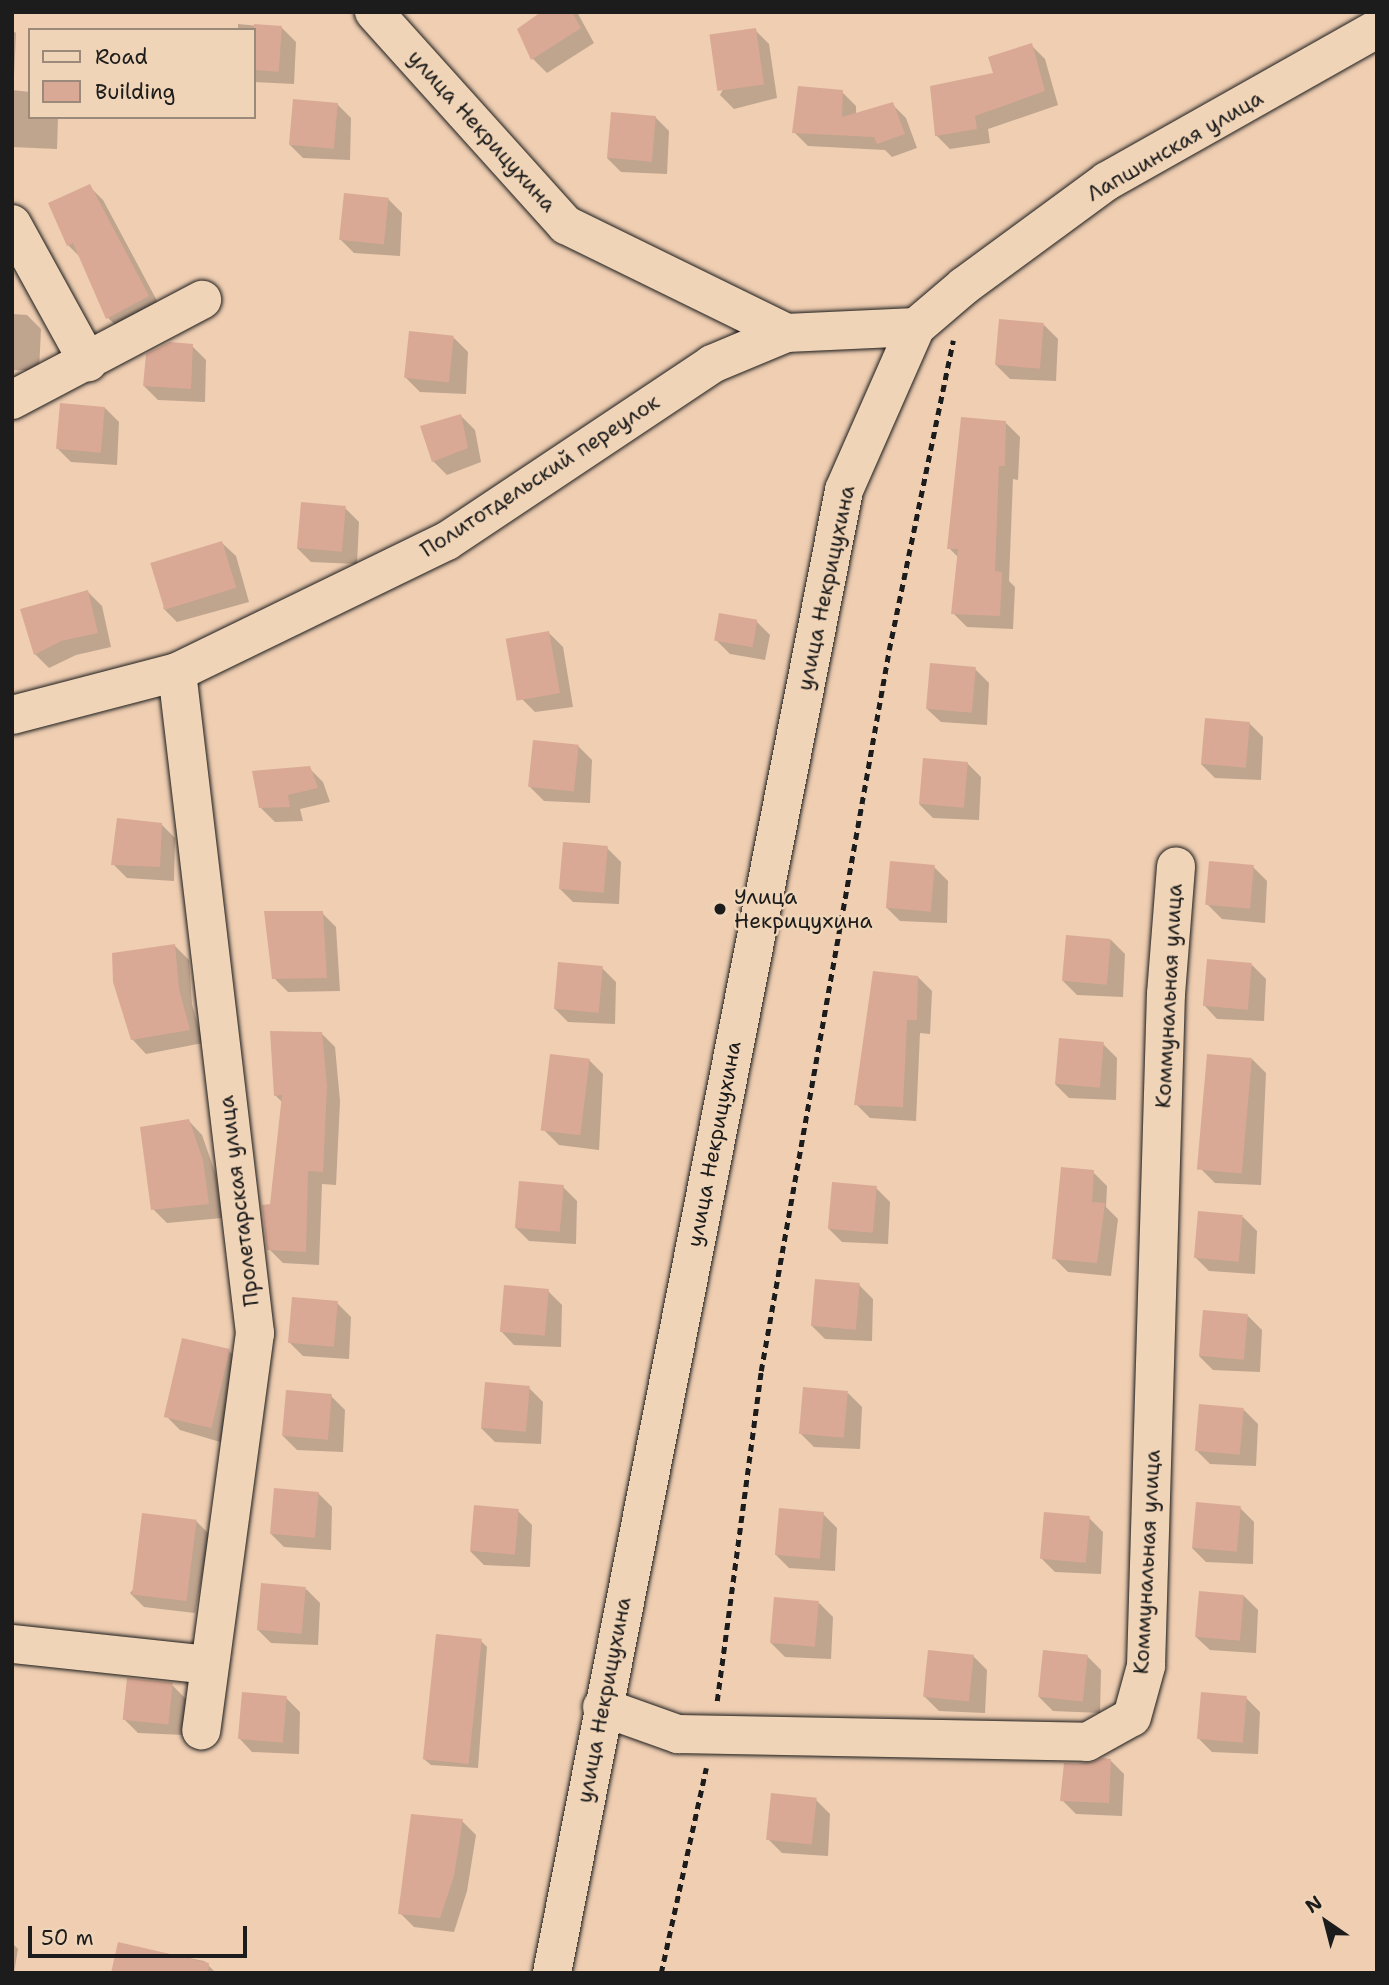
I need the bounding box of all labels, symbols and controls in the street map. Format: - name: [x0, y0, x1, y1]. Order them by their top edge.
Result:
- legend: [28, 28, 256, 119]
- text: Road: [95, 43, 148, 71]
- street label: улица Некрицухина: [403, 45, 561, 217]
- text: Building: [95, 78, 175, 106]
- street label: Лапшинская улица: [1082, 85, 1268, 207]
- street label: Политотдельский переулок: [416, 389, 664, 563]
- street label: улица Некрицухина: [792, 483, 860, 693]
- street label: Коммунальная улица: [1151, 883, 1187, 1109]
- place label: Улица Некрицухина: [734, 884, 873, 934]
- marker: Улица Некрицухина: [712, 901, 728, 917]
- street label: улица Некрицухина: [682, 1039, 746, 1249]
- street label: Пролетарская улица: [214, 1094, 264, 1308]
- street label: Коммунальная улица: [1129, 1449, 1165, 1675]
- street label: улица Некрицухина: [572, 1595, 636, 1805]
- north arrow: [1291, 1887, 1361, 1957]
- text: N: [1300, 1890, 1327, 1919]
- scale bar: [32, 1912, 250, 1956]
- text: 50 m: [41, 1924, 94, 1952]

